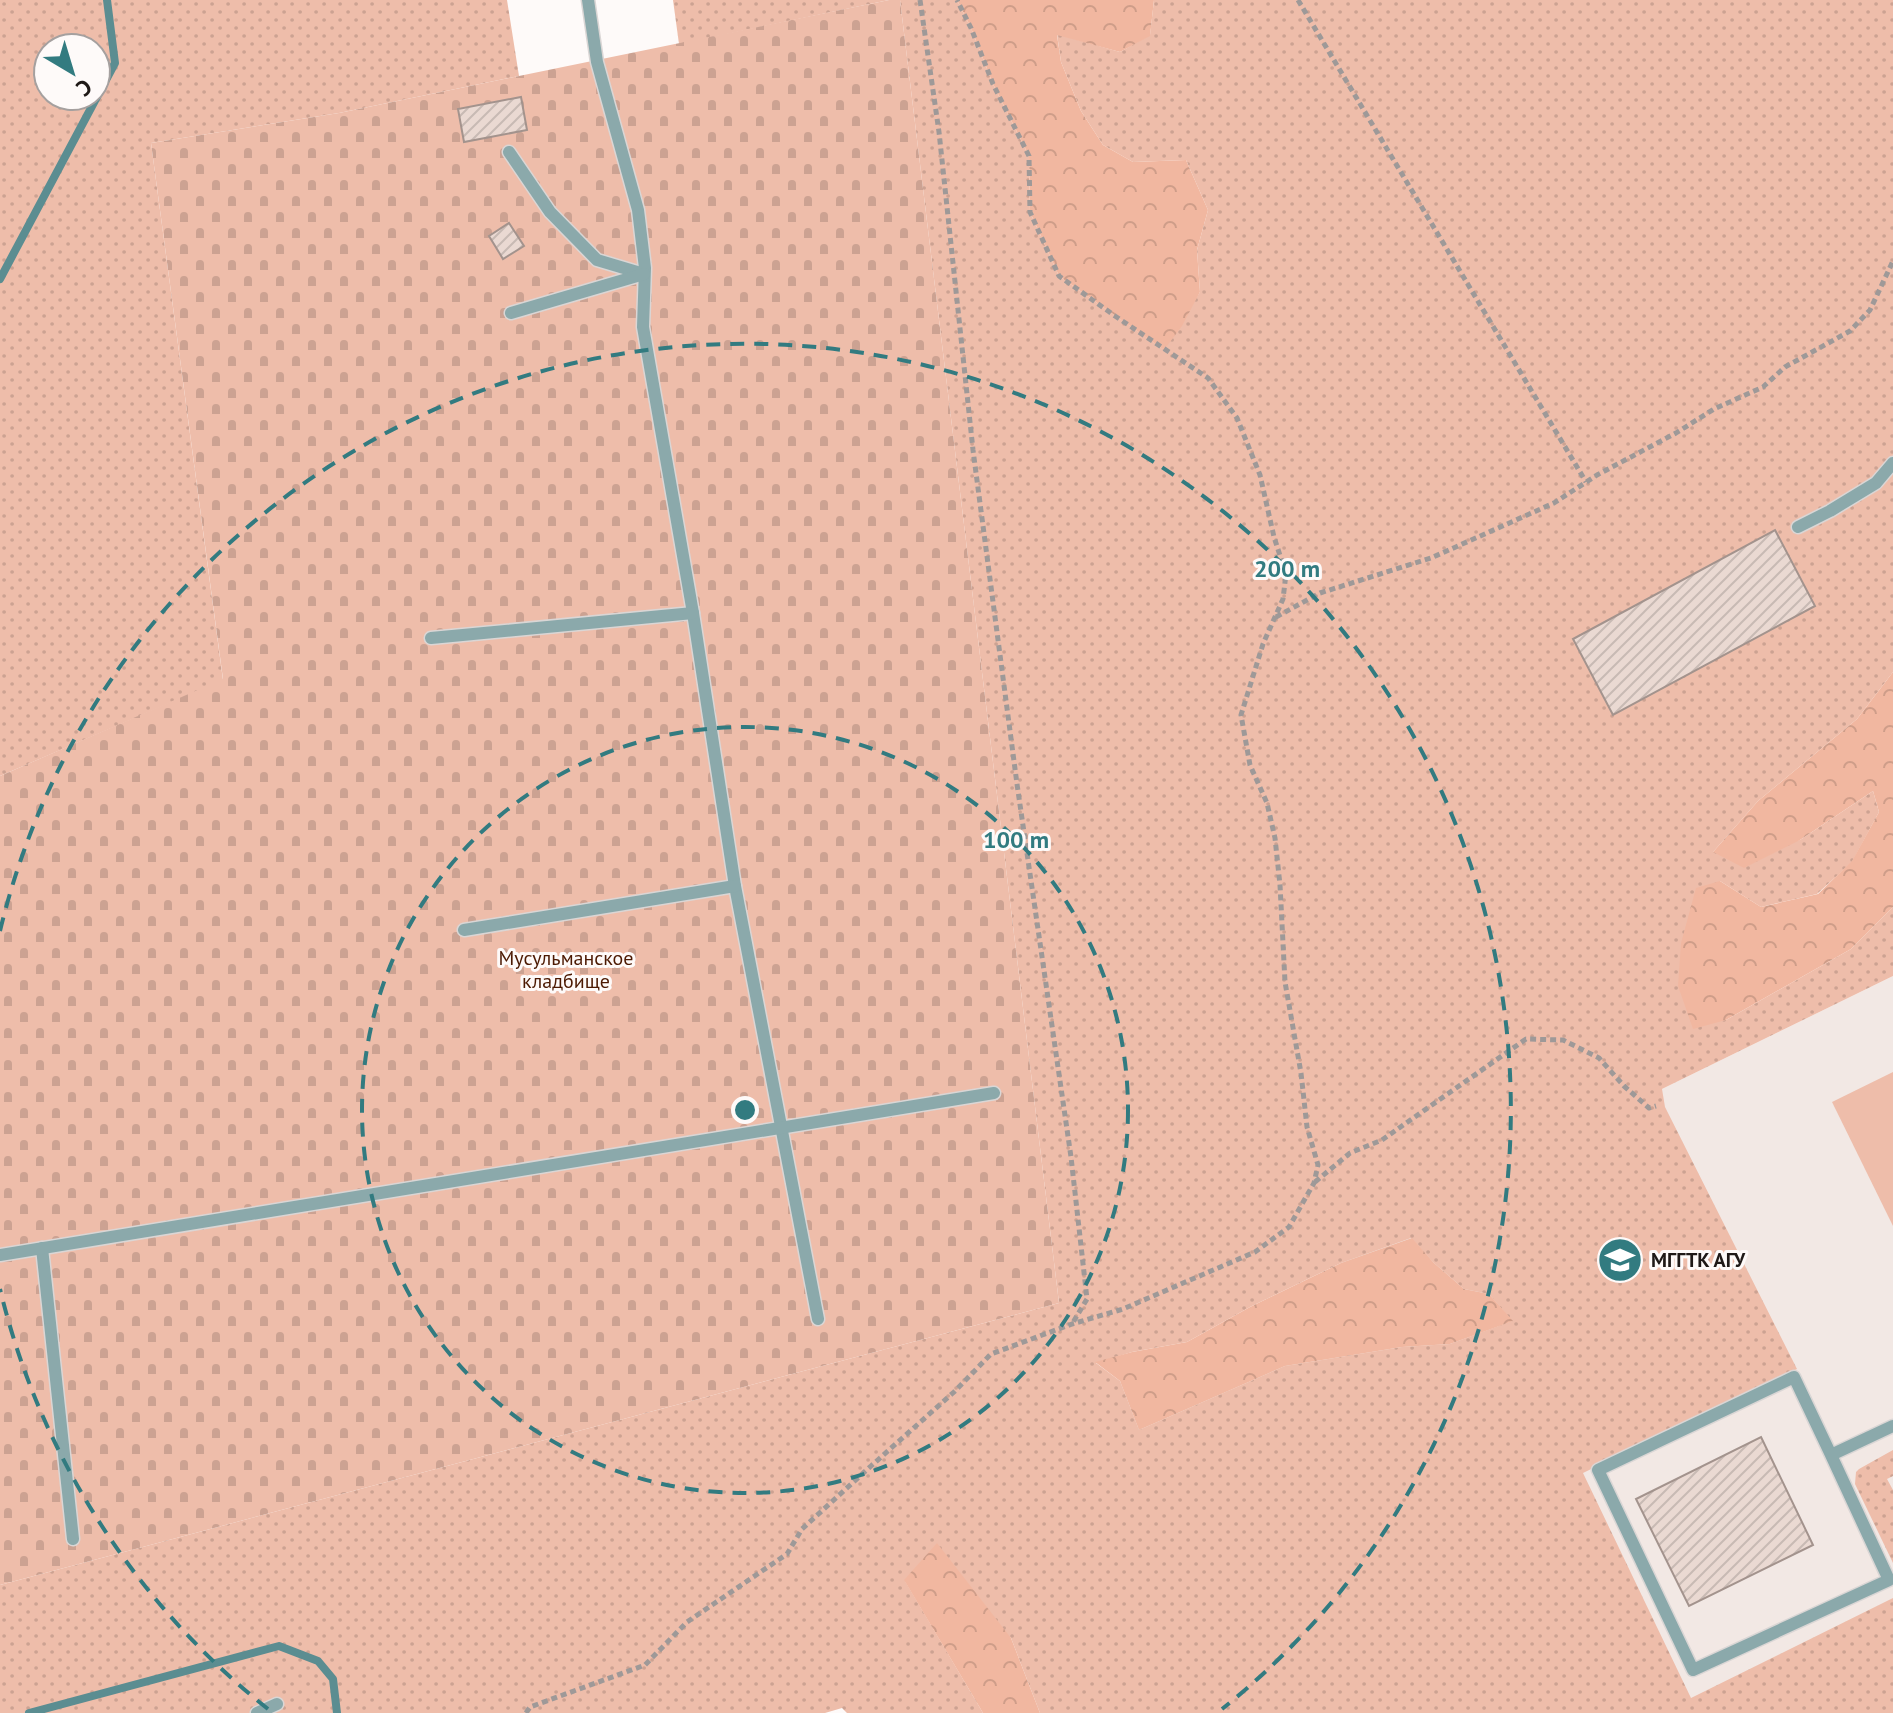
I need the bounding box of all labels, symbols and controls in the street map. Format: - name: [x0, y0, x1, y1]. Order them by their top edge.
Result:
- north arrow: [32, 32, 112, 112]
- text: С: [71, 73, 98, 103]
- text: 200 m: [1254, 553, 1320, 584]
- text: 100 m: [983, 824, 1049, 855]
- park label: Мусульманское кладбище: [499, 945, 634, 994]
- centre of rings: [731, 1096, 759, 1124]
- school or university icon: МГГТК АГУ: [1596, 1236, 1644, 1284]
- place label: МГГТК АГУ: [1651, 1247, 1746, 1273]

